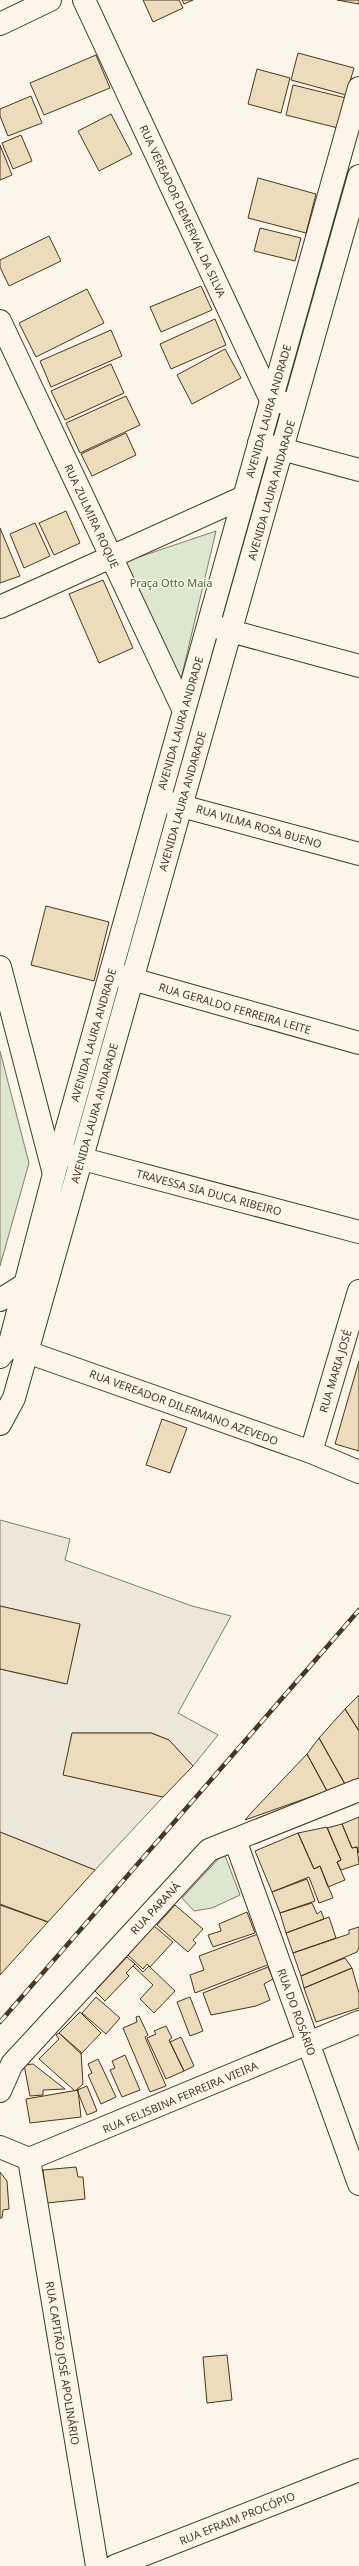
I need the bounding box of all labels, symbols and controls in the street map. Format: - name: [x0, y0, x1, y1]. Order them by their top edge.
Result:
- street label: RUA VEREADOR DEMERVAL DA SILVA: [136, 122, 230, 301]
- street label: AVENIDA LAURA ANDRADE: [242, 343, 294, 479]
- street label: AVENIDA LAURA ANDARADE: [244, 418, 298, 562]
- street label: RUA ZULMIRA ROQUE: [61, 461, 123, 571]
- park label: Praça Otto Maia: [130, 575, 212, 590]
- street label: AVENIDA LAURA ANDRADE: [154, 655, 206, 791]
- street label: AVENIDA LAURA ANDARADE: [155, 729, 209, 873]
- street label: RUA VILMA ROSA BUENO: [194, 801, 324, 851]
- street label: AVENIDA LAURA ANDRADE: [67, 967, 119, 1103]
- street label: RUA GERALDO FERREIRA LEITE: [157, 979, 313, 1037]
- street label: AVENIDA LAURA ANDARADE: [67, 1041, 121, 1185]
- street label: TRAVESSA SIA DUCA RIBEIRO: [135, 1165, 283, 1219]
- street label: RUA MARIA JOSÉ: [315, 1328, 355, 1414]
- street label: RUA VEREADOR DILERMANO AZEVEDO: [88, 1366, 280, 1448]
- street label: RUA PARANÁ: [127, 1878, 184, 1938]
- street label: RUA DO ROSÁRIO: [274, 1966, 320, 2058]
- street label: RUA FELISBINA FERREIRA VIEIRA: [100, 2057, 261, 2137]
- street label: RUA CAPITÃO JOSÉ APOLINÁRIO: [43, 2280, 83, 2446]
- street label: RUA EFRAIM PROCÓPIO: [177, 2488, 297, 2548]

